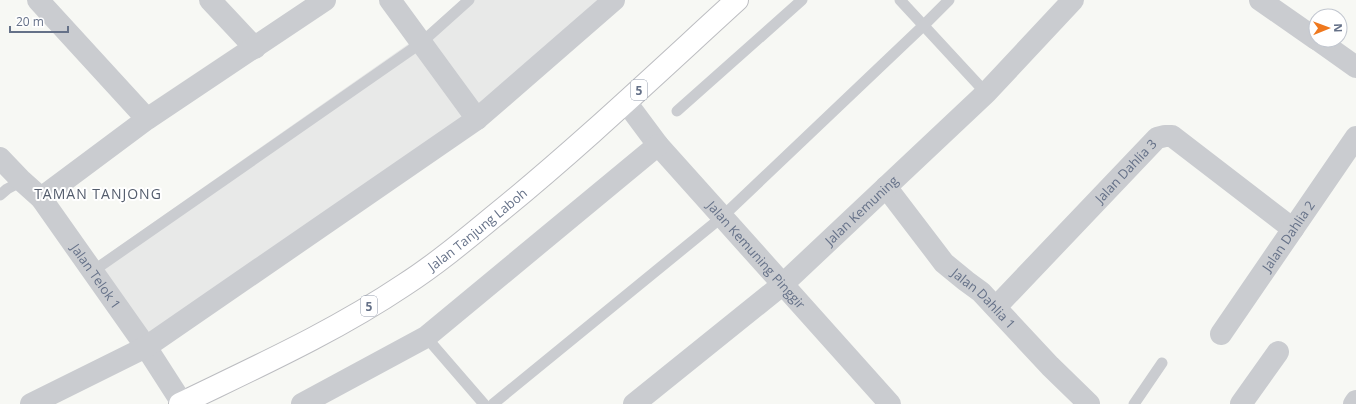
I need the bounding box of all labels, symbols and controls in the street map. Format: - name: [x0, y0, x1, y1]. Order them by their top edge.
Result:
- scale bar: [10, 8, 68, 34]
- north arrow: [1308, 8, 1348, 48]
- text: 20 m: [16, 13, 44, 30]
- text: N: [1331, 23, 1346, 32]
- road number: 5: [631, 80, 647, 100]
- street label: Jalan Dahlia 3: [1090, 135, 1160, 208]
- street label: Jalan Kemuning: [819, 171, 902, 250]
- district label: TAMAN TANJONG: [34, 184, 162, 203]
- street label: Jalan Tanjung Laboh: [422, 184, 531, 276]
- street label: Jalan Kemuning Pinggir: [702, 195, 810, 313]
- street label: Jalan Dahlia 2: [1257, 197, 1319, 276]
- street label: Jalan Telok 1: [66, 238, 125, 312]
- street label: Jalan Dahlia 1: [946, 263, 1020, 333]
- road number: 5: [361, 296, 377, 316]

